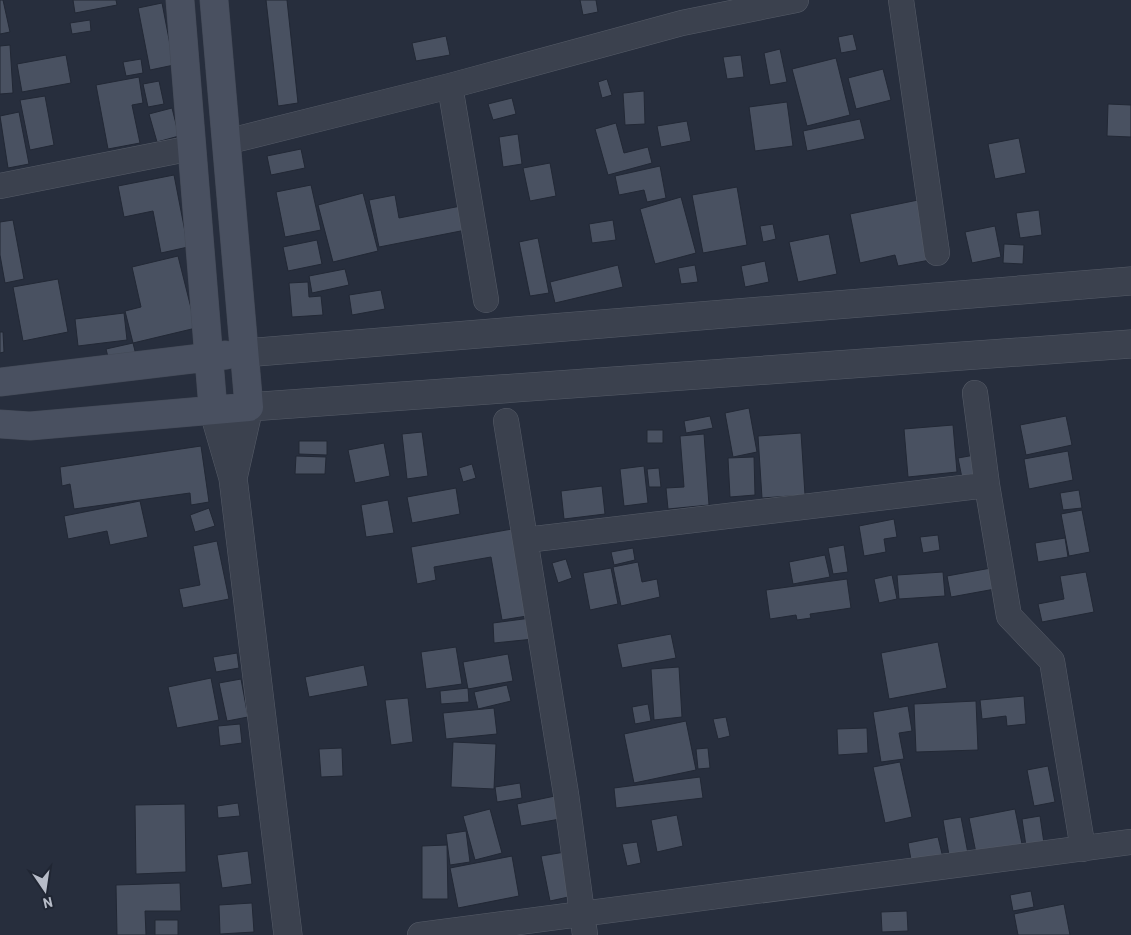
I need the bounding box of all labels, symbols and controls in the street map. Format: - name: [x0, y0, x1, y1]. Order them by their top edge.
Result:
- north arrow: [20, 865, 70, 915]
- text: N: [42, 894, 54, 912]

